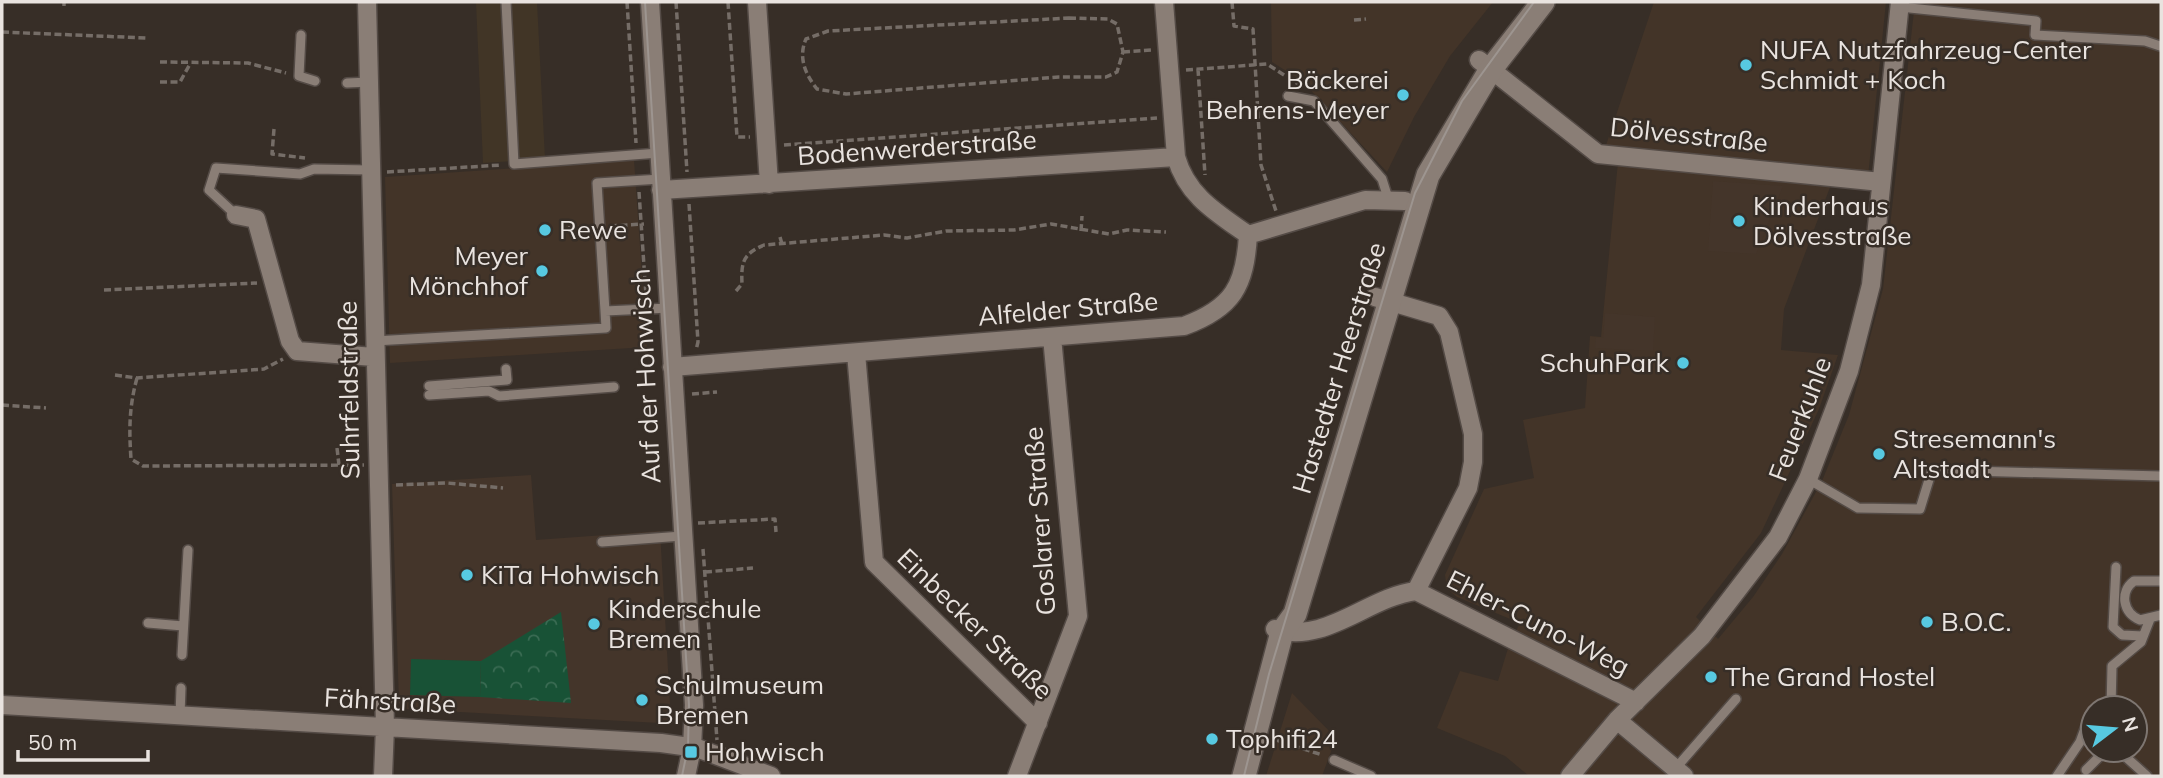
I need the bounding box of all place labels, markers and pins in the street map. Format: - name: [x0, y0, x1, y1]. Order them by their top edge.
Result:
- place label: NUFA Nutzfahrzeug-Center Schmidt + Koch: [1760, 33, 2092, 96]
- marker: NUFA Nutzfahrzeug-Center Schmidt + Koch: [1738, 57, 1754, 73]
- place label: Bäckerei Behrens-Meyer: [1206, 63, 1390, 126]
- marker: Bäckerei Behrens-Meyer: [1395, 87, 1411, 103]
- place label: Kinderhaus Dölvesstraße: [1753, 189, 1912, 252]
- place label: Rewe: [559, 213, 627, 246]
- marker: Kinderhaus Dölvesstraße: [1731, 213, 1747, 229]
- marker: Rewe: [537, 222, 553, 238]
- place label: Meyer Mönchhof: [409, 239, 529, 302]
- marker: Meyer Mönchhof: [534, 263, 550, 279]
- place label: SchuhPark: [1540, 346, 1670, 379]
- marker: SchuhPark: [1675, 355, 1691, 371]
- place label: Stresemann's Altstadt: [1893, 422, 2056, 485]
- marker: Stresemann's Altstadt: [1871, 446, 1887, 462]
- place label: KiTa Hohwisch: [481, 558, 659, 591]
- marker: KiTa Hohwisch: [459, 567, 475, 583]
- place label: Kinderschule Bremen: [608, 592, 761, 655]
- place label: B.O.C.: [1941, 605, 2012, 638]
- marker: B.O.C.: [1919, 614, 1935, 630]
- marker: Kinderschule Bremen: [586, 616, 602, 632]
- place label: The Grand Hostel: [1725, 660, 1935, 693]
- place label: Schulmuseum Bremen: [656, 668, 824, 731]
- marker: The Grand Hostel: [1703, 669, 1719, 685]
- marker: Schulmuseum Bremen: [634, 692, 650, 708]
- place label: Tophifi24: [1226, 722, 1338, 755]
- marker: Tophifi24: [1204, 731, 1220, 747]
- place label: Hohwisch: [705, 735, 825, 768]
- marker: Hohwisch: [683, 744, 699, 760]

